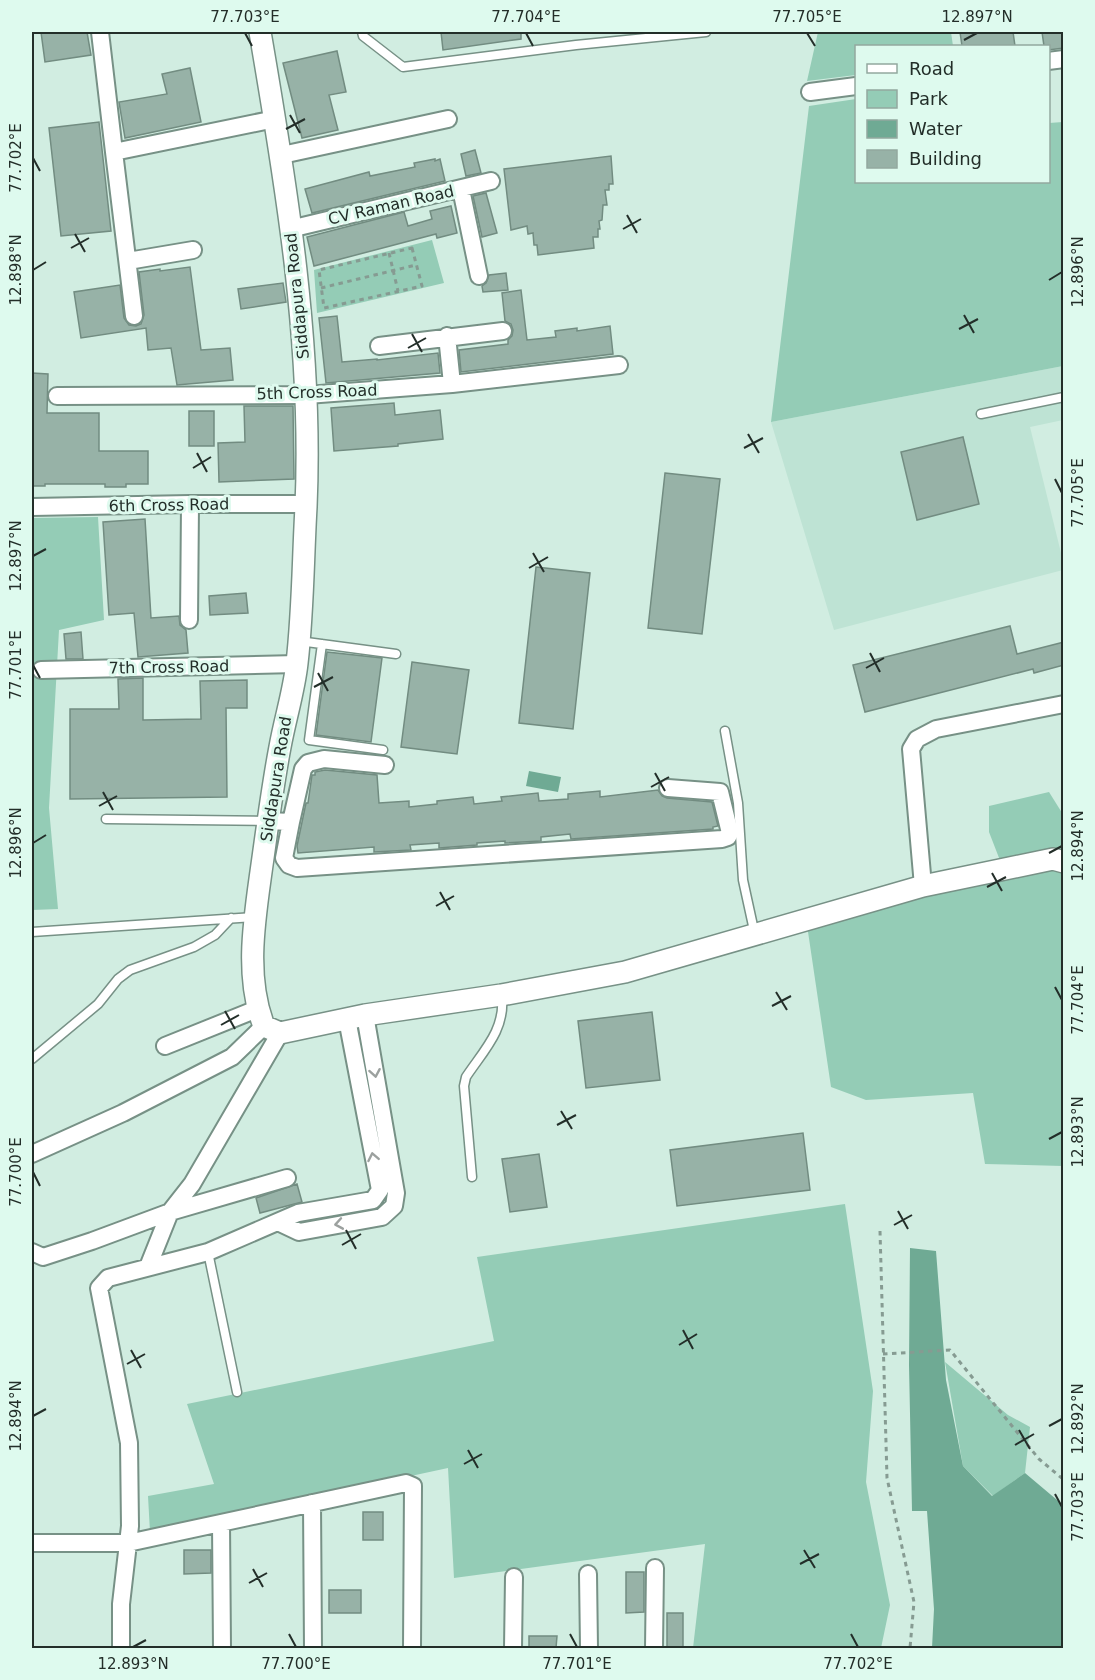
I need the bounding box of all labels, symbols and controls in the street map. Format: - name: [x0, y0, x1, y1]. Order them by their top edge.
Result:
- text: 77.703°E: [210, 8, 280, 26]
- text: 77.704°E: [491, 8, 561, 26]
- text: 77.705°E: [772, 8, 842, 26]
- text: 12.897°N: [941, 8, 1013, 26]
- legend: [855, 45, 1050, 183]
- text: Road: [909, 58, 954, 79]
- text: Park: [909, 88, 948, 109]
- text: Water: [909, 118, 963, 139]
- text: 77.702°E: [7, 123, 25, 193]
- text: Building: [909, 148, 982, 169]
- street label: CV Raman Road: [326, 181, 456, 229]
- street label: Siddapura Road: [281, 232, 313, 360]
- text: 12.898°N: [7, 234, 25, 306]
- text: 12.896°N: [1069, 236, 1087, 308]
- street label: 5th Cross Road: [256, 380, 378, 404]
- text: 77.705°E: [1069, 458, 1087, 528]
- street label: 6th Cross Road: [108, 494, 230, 516]
- text: 12.897°N: [7, 520, 25, 592]
- text: 77.701°E: [7, 630, 25, 700]
- street label: 7th Cross Road: [108, 656, 230, 678]
- street label: Siddapura Road: [257, 715, 295, 843]
- text: 12.896°N: [7, 807, 25, 879]
- text: 12.894°N: [1069, 810, 1087, 882]
- text: 77.704°E: [1069, 965, 1087, 1035]
- one-way arrow: [368, 1068, 381, 1078]
- text: 12.893°N: [1069, 1096, 1087, 1168]
- text: 77.700°E: [7, 1137, 25, 1207]
- one-way arrow: [367, 1152, 380, 1162]
- one-way arrow: [334, 1218, 343, 1230]
- text: 12.894°N: [7, 1380, 25, 1452]
- text: 12.892°N: [1069, 1383, 1087, 1455]
- text: 77.703°E: [1069, 1472, 1087, 1542]
- text: 12.893°N: [97, 1655, 169, 1673]
- text: 77.700°E: [261, 1655, 331, 1673]
- text: 77.701°E: [542, 1655, 612, 1673]
- text: 77.702°E: [823, 1655, 893, 1673]

